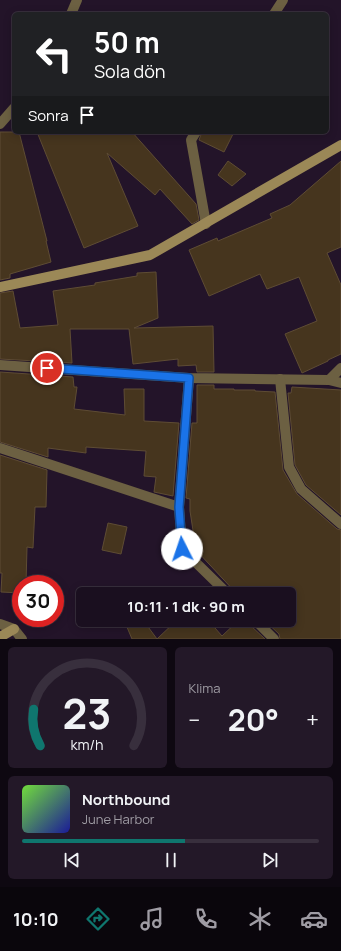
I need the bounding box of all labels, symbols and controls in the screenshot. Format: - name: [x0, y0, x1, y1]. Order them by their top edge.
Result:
- text: 50 m: [94, 23, 160, 61]
- icon: left: [28, 28, 80, 80]
- text: Sola dön: [94, 59, 166, 83]
- icon: arrive: [76, 104, 98, 126]
- text: Sonra: [28, 105, 68, 126]
- pin: [30, 351, 64, 385]
- icon: arrive: [36, 357, 58, 379]
- position arrow: [161, 528, 203, 570]
- speed limit sign: 30: [12, 575, 64, 627]
- text: 10:11 · 1 dk · 90 m: [127, 596, 245, 617]
- text: Klima: [189, 679, 221, 697]
- text: 23: [63, 684, 112, 740]
- text: 20°: [228, 699, 279, 740]
- text: −: [189, 705, 200, 735]
- text: +: [306, 705, 319, 735]
- text: km/h: [71, 734, 104, 753]
- text: Northbound: [82, 789, 170, 810]
- text: June Harbor: [82, 810, 155, 828]
- icon: previous: [61, 849, 83, 871]
- icon: pause: [160, 849, 182, 871]
- icon: next: [259, 849, 281, 871]
- icon: directions: [84, 905, 112, 933]
- icon: music: [138, 905, 166, 933]
- icon: phone: [192, 905, 220, 933]
- icon: climate: [246, 905, 274, 933]
- icon: car: [300, 905, 328, 933]
- text: 10:10: [13, 907, 59, 931]

